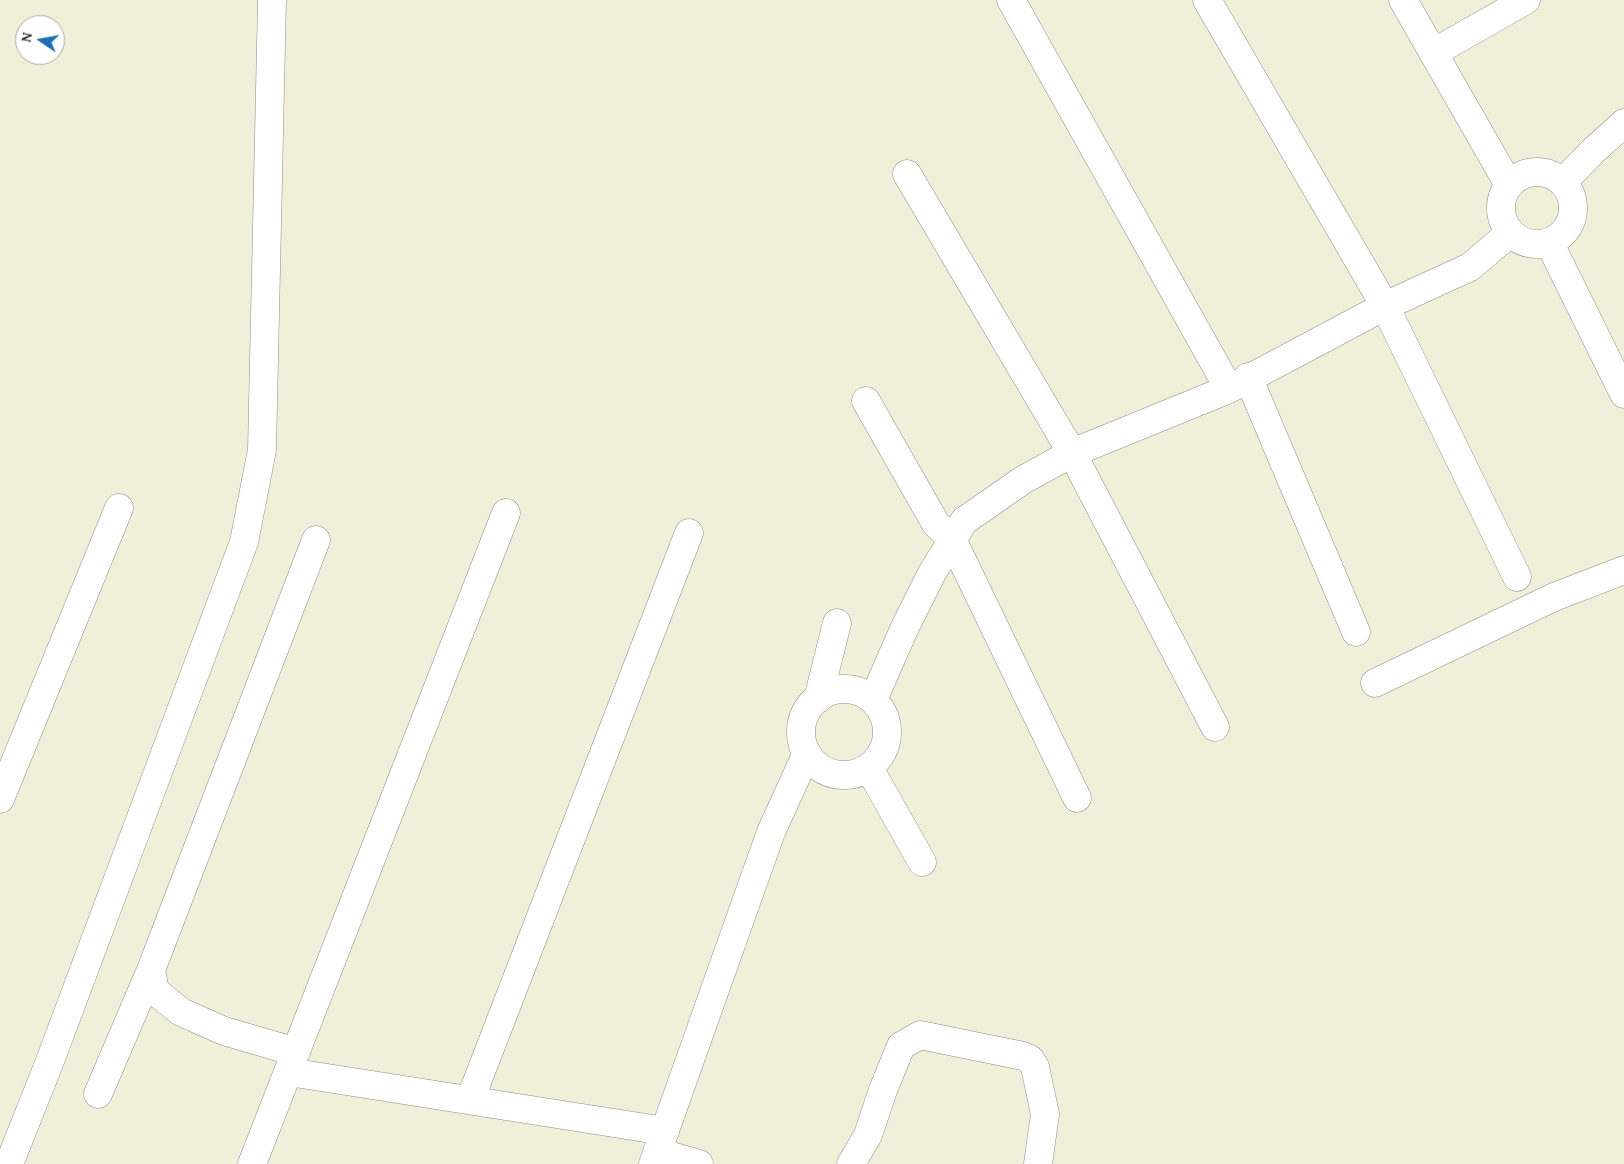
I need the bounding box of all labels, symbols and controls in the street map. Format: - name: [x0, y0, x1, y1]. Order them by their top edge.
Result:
- north arrow: [15, 15, 65, 65]
- text: N: [16, 30, 37, 44]

